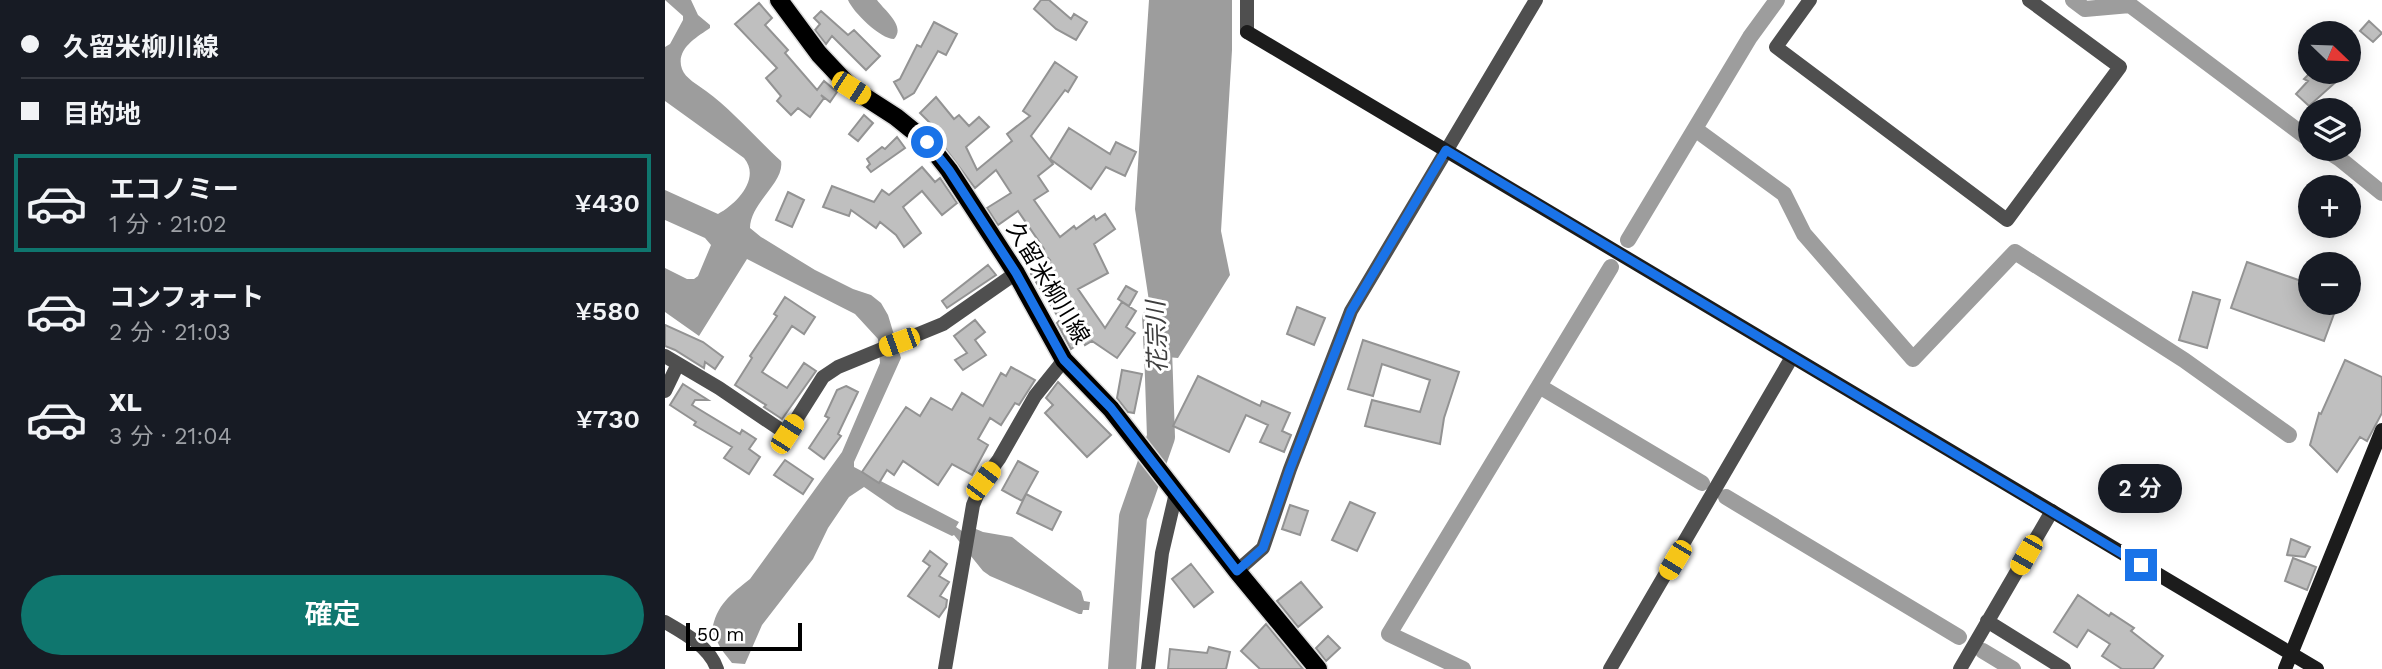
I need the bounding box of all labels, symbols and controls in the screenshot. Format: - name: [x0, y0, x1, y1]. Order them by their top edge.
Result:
- north arrow: [2298, 21, 2361, 84]
- map controls: [2298, 21, 2361, 315]
- text: 久留米柳川線: [63, 32, 219, 62]
- car: [828, 68, 875, 108]
- button: layers: [2298, 98, 2361, 161]
- text: 目的地: [63, 99, 141, 129]
- route start: [911, 126, 943, 158]
- icon: car: [25, 172, 88, 235]
- text: エコノミー: [109, 174, 239, 204]
- button: +: [2298, 175, 2361, 238]
- text: ¥430: [575, 188, 640, 218]
- text: 1 分 · 21:02: [109, 211, 227, 238]
- street label: 久留米柳川線: [1001, 217, 1095, 349]
- button: −: [2298, 252, 2361, 315]
- icon: car: [25, 280, 88, 343]
- text: コンフォート: [109, 282, 264, 312]
- text: ¥580: [575, 296, 640, 326]
- water label: 花宗川: [1142, 298, 1172, 373]
- text: 2 分 · 21:03: [109, 319, 231, 346]
- car: [876, 325, 923, 359]
- text: XL: [109, 387, 142, 417]
- icon: car: [25, 388, 88, 451]
- text: ¥730: [576, 404, 640, 434]
- car: [767, 411, 808, 457]
- text: 3 分 · 21:04: [109, 423, 232, 450]
- car: [962, 458, 1005, 504]
- callout: 2 分: [2099, 463, 2183, 512]
- text: 2 分: [2118, 475, 2162, 502]
- car: [2007, 532, 2046, 578]
- car: [1656, 537, 1695, 583]
- route end: [2125, 549, 2157, 581]
- button: 確定: [21, 575, 644, 655]
- scale bar: [686, 620, 801, 652]
- text: 50 m: [697, 623, 744, 646]

